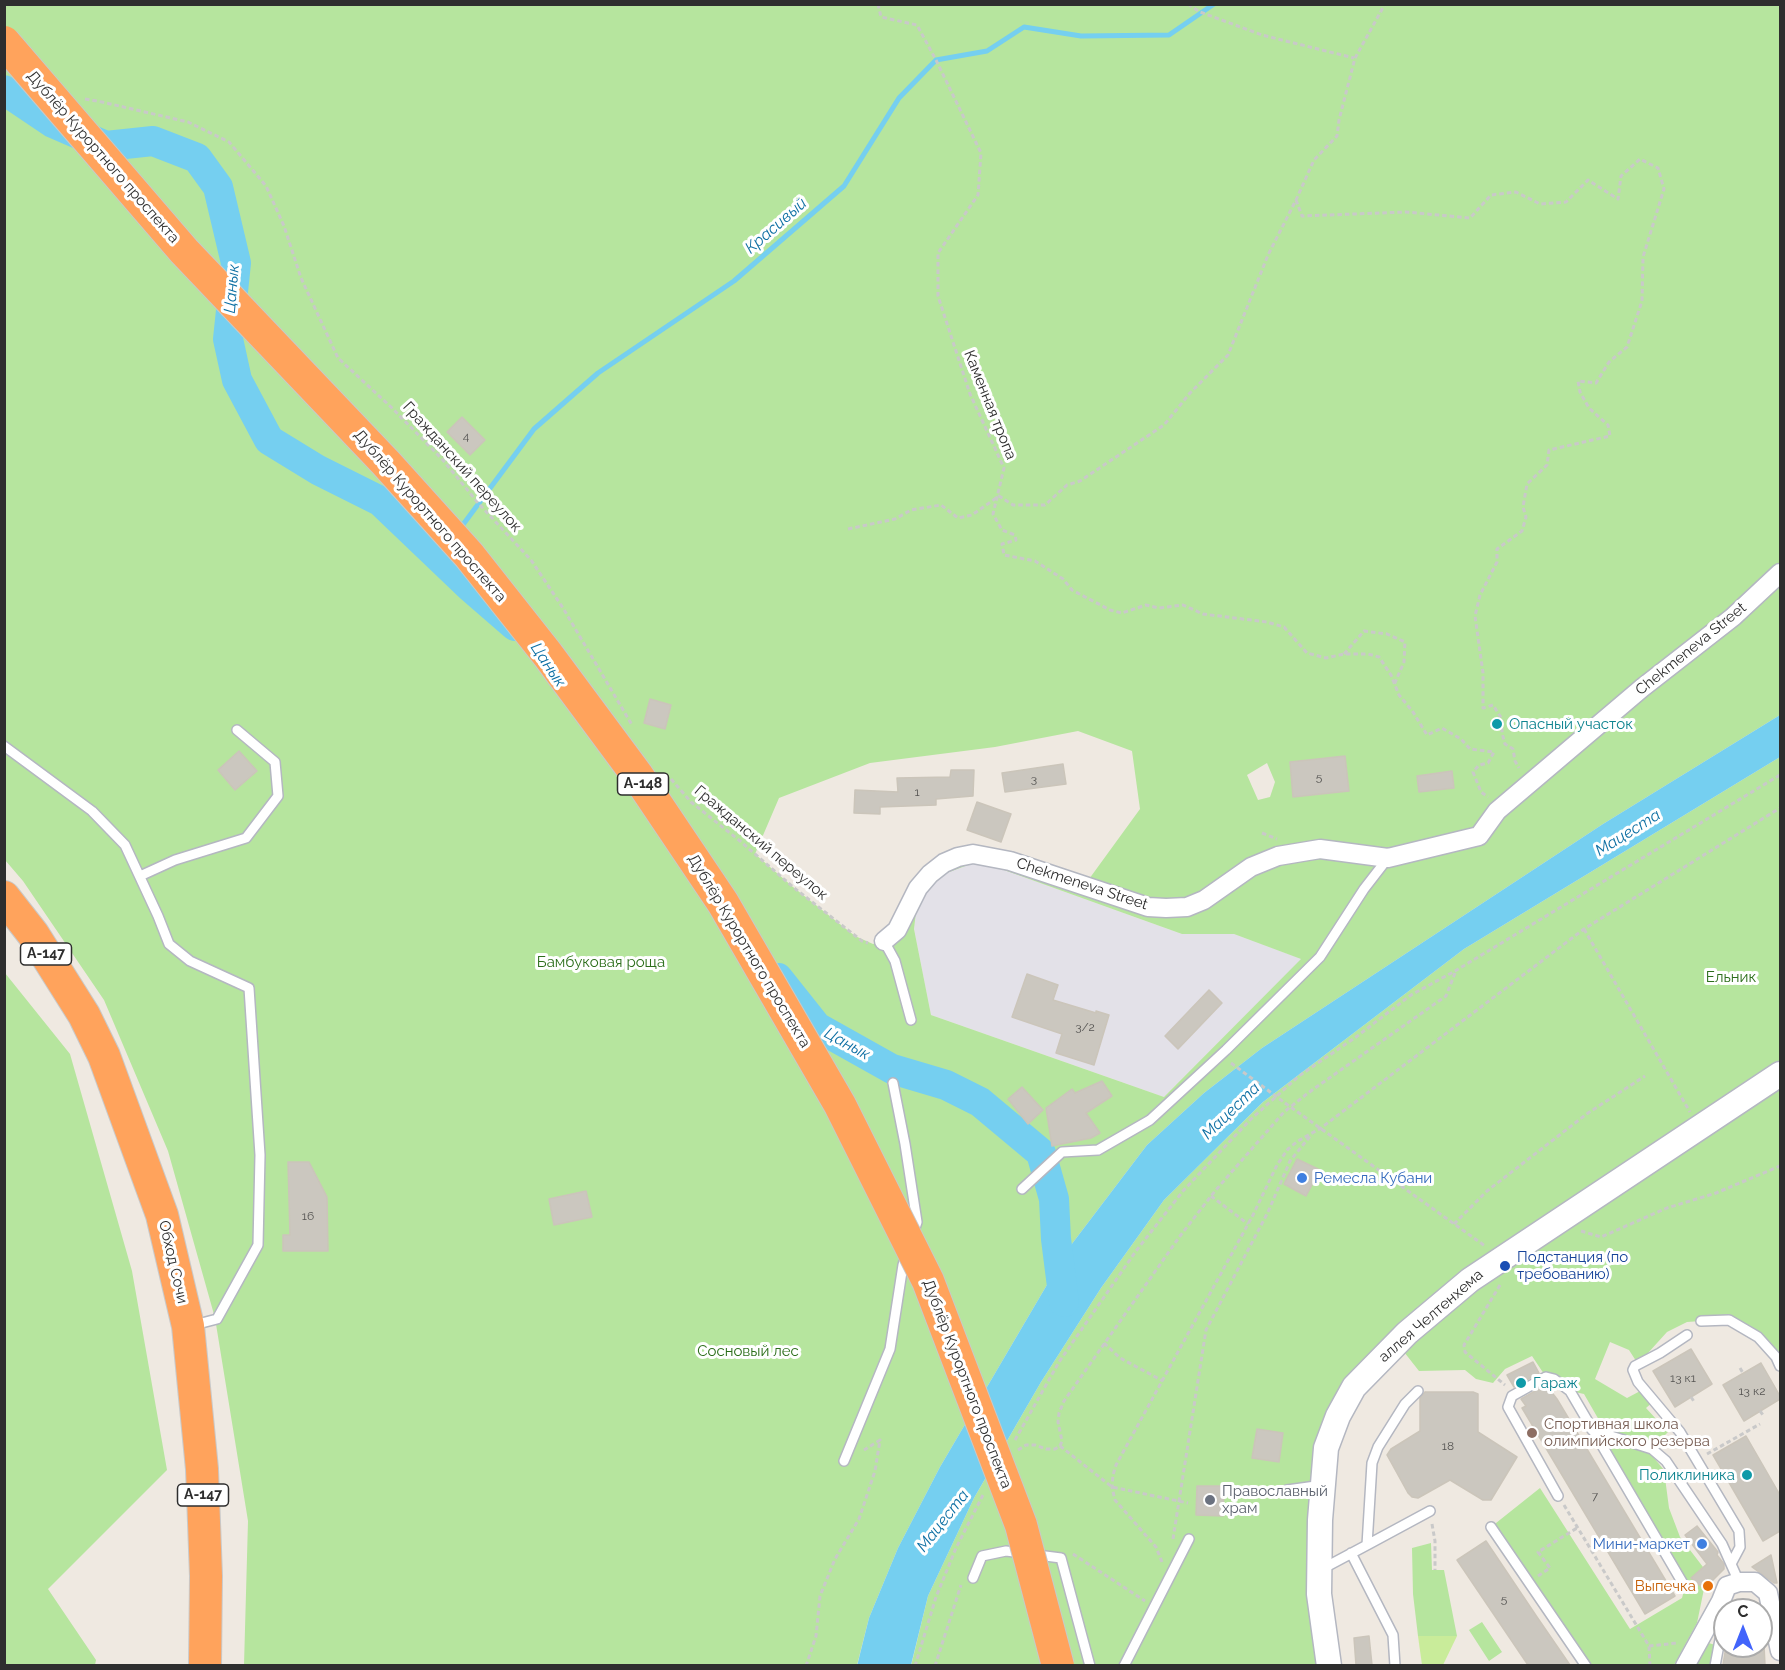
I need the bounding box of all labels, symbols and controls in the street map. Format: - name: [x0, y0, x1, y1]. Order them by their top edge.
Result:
- street label: Дублёр Курортного проспекта: [23, 67, 183, 247]
- water label: Красивый: [741, 194, 811, 258]
- water label: Цанык: [220, 264, 244, 314]
- street label: Каменная тропа: [960, 348, 1020, 462]
- street label: Гражданский переулок: [399, 398, 525, 536]
- street label: Дублёр Курортного проспекта: [350, 426, 510, 606]
- house number: 4: [463, 429, 469, 443]
- street label: Chekmeneva Street: [1632, 599, 1750, 699]
- water label: Цанык: [526, 639, 570, 691]
- place label: Опасный участок: [1509, 715, 1633, 733]
- marker: Опасный участок: [1490, 717, 1504, 731]
- house number: 5: [1316, 770, 1322, 784]
- house number: 3: [1031, 772, 1037, 786]
- road number: А-148: [618, 773, 668, 795]
- street label: Гражданский переулок: [691, 782, 831, 904]
- house number: 1: [914, 785, 920, 799]
- water label: Мацеста: [1592, 805, 1664, 861]
- street label: Дублёр Курортного проспекта: [684, 851, 814, 1051]
- street label: Chekmeneva Street: [1014, 854, 1150, 914]
- road number: А-147: [20, 943, 72, 965]
- park label: Бамбуковая роща: [537, 953, 665, 971]
- park label: Ельник: [1706, 968, 1756, 986]
- house number: 3/2: [1075, 1020, 1095, 1034]
- water label: Цанык: [821, 1024, 873, 1064]
- water label: Мацеста: [1198, 1079, 1264, 1143]
- place label: Ремесла Кубани: [1314, 1169, 1432, 1187]
- marker: Ремесла Кубани: [1295, 1171, 1309, 1185]
- house number: 16: [302, 1209, 314, 1223]
- street label: Обход Сочи: [155, 1219, 191, 1305]
- place label: Подстанция (по требованию): [1517, 1248, 1628, 1283]
- marker: Подстанция (по требованию): [1498, 1259, 1512, 1273]
- street label: аллея Челтенхема: [1375, 1266, 1487, 1366]
- street label: Дублёр Курортного проспекта: [919, 1277, 1015, 1491]
- park label: Сосновый лес: [697, 1342, 799, 1360]
- house number: 13 к1: [1670, 1371, 1696, 1385]
- place label: Гараж: [1533, 1374, 1578, 1392]
- marker: Гараж: [1514, 1376, 1528, 1390]
- house number: 13 к2: [1738, 1384, 1766, 1398]
- place label: Спортивная школа олимпийского резерва: [1544, 1415, 1710, 1450]
- marker: Спортивная школа олимпийского резерва: [1525, 1426, 1539, 1440]
- house number: 18: [1442, 1439, 1454, 1453]
- place label: Поликлиника: [1639, 1466, 1735, 1484]
- marker: Поликлиника: [1740, 1468, 1754, 1482]
- place label: Православный храм: [1222, 1482, 1328, 1517]
- road number: А-147: [178, 1484, 228, 1506]
- water label: Мацеста: [913, 1486, 973, 1556]
- house number: 7: [1592, 1489, 1598, 1503]
- marker: Православный храм: [1203, 1493, 1217, 1507]
- place label: Мини-маркет: [1593, 1535, 1690, 1553]
- marker: Мини-маркет: [1695, 1537, 1709, 1551]
- place label: Выпечка: [1635, 1577, 1696, 1595]
- marker: Выпечка: [1701, 1579, 1715, 1593]
- house number: 5: [1501, 1592, 1507, 1606]
- north arrow: [1713, 1598, 1773, 1658]
- text: С: [1738, 1602, 1748, 1621]

